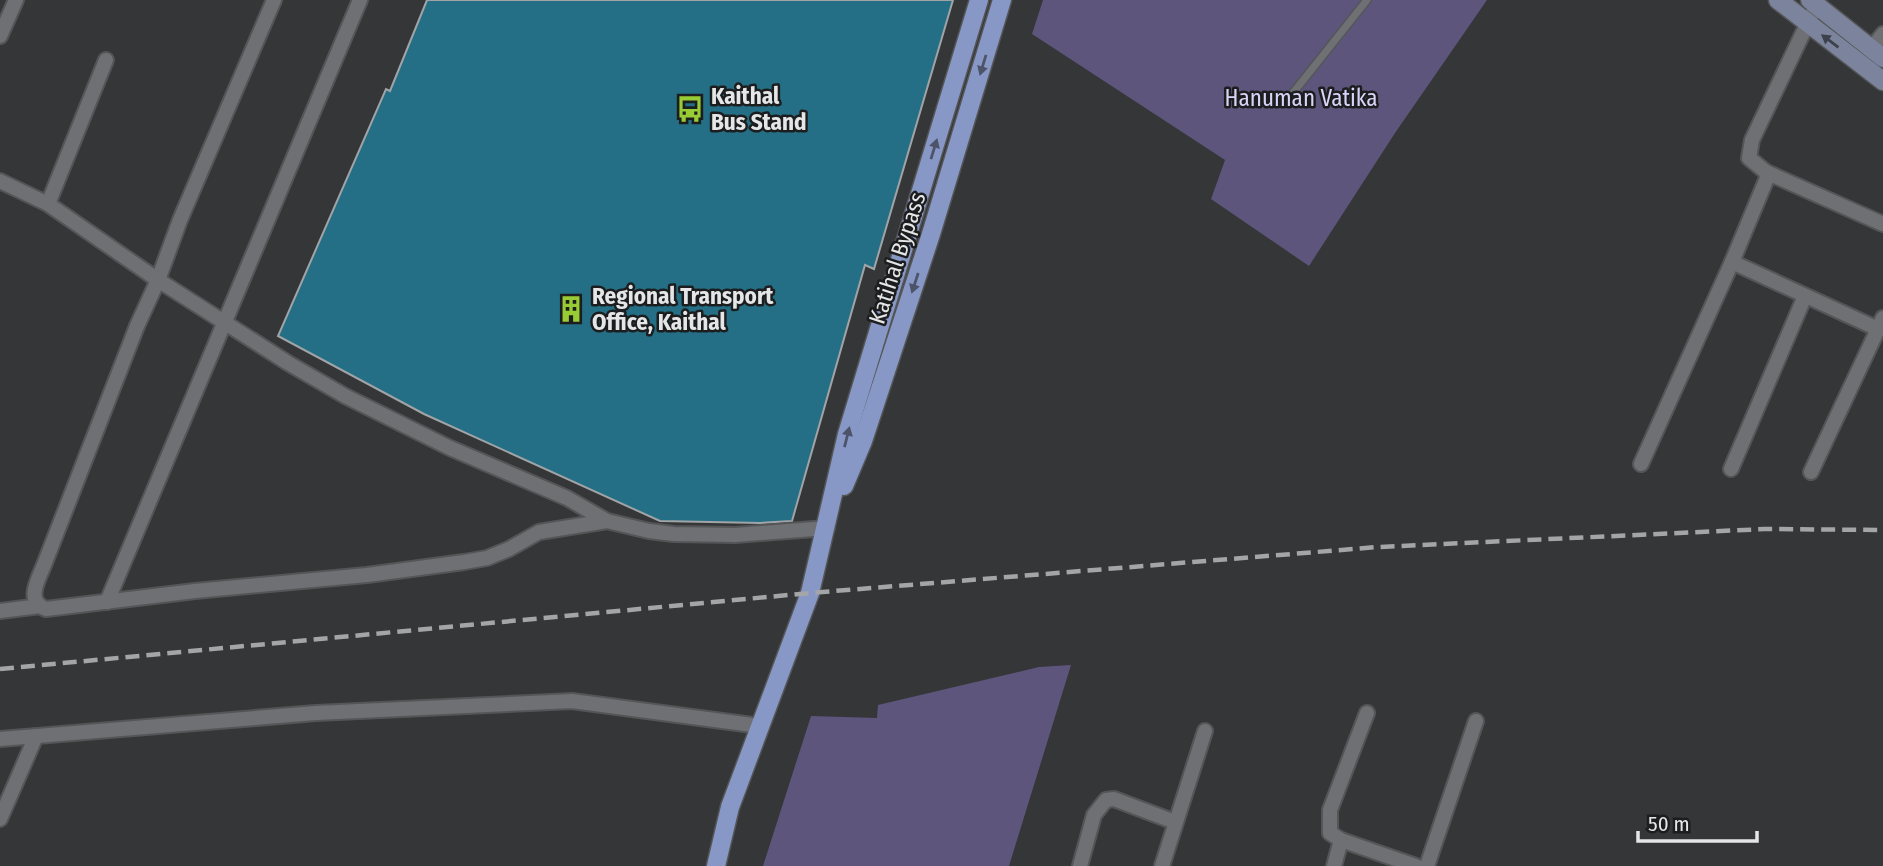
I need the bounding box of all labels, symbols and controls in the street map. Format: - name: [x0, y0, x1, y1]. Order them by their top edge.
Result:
- one-way arrow: [1822, 33, 1840, 48]
- one-way arrow: [978, 55, 988, 76]
- place label: Kaithal Bus Stand: [711, 82, 806, 136]
- park label: Hanuman Vatika: [1225, 84, 1377, 112]
- bus stop icon: Kaithal Bus Stand: [675, 94, 705, 124]
- one-way arrow: [929, 138, 940, 159]
- street label: Katihal Bypass: [863, 189, 931, 327]
- one-way arrow: [909, 272, 920, 293]
- place label: Regional Transport Office, Kaithal: [592, 282, 774, 336]
- building icon: Regional Transport Office, Kaithal: [556, 294, 586, 324]
- one-way arrow: [842, 426, 853, 448]
- scale bar: [1638, 800, 1757, 844]
- text: 50 m: [1648, 811, 1690, 837]

